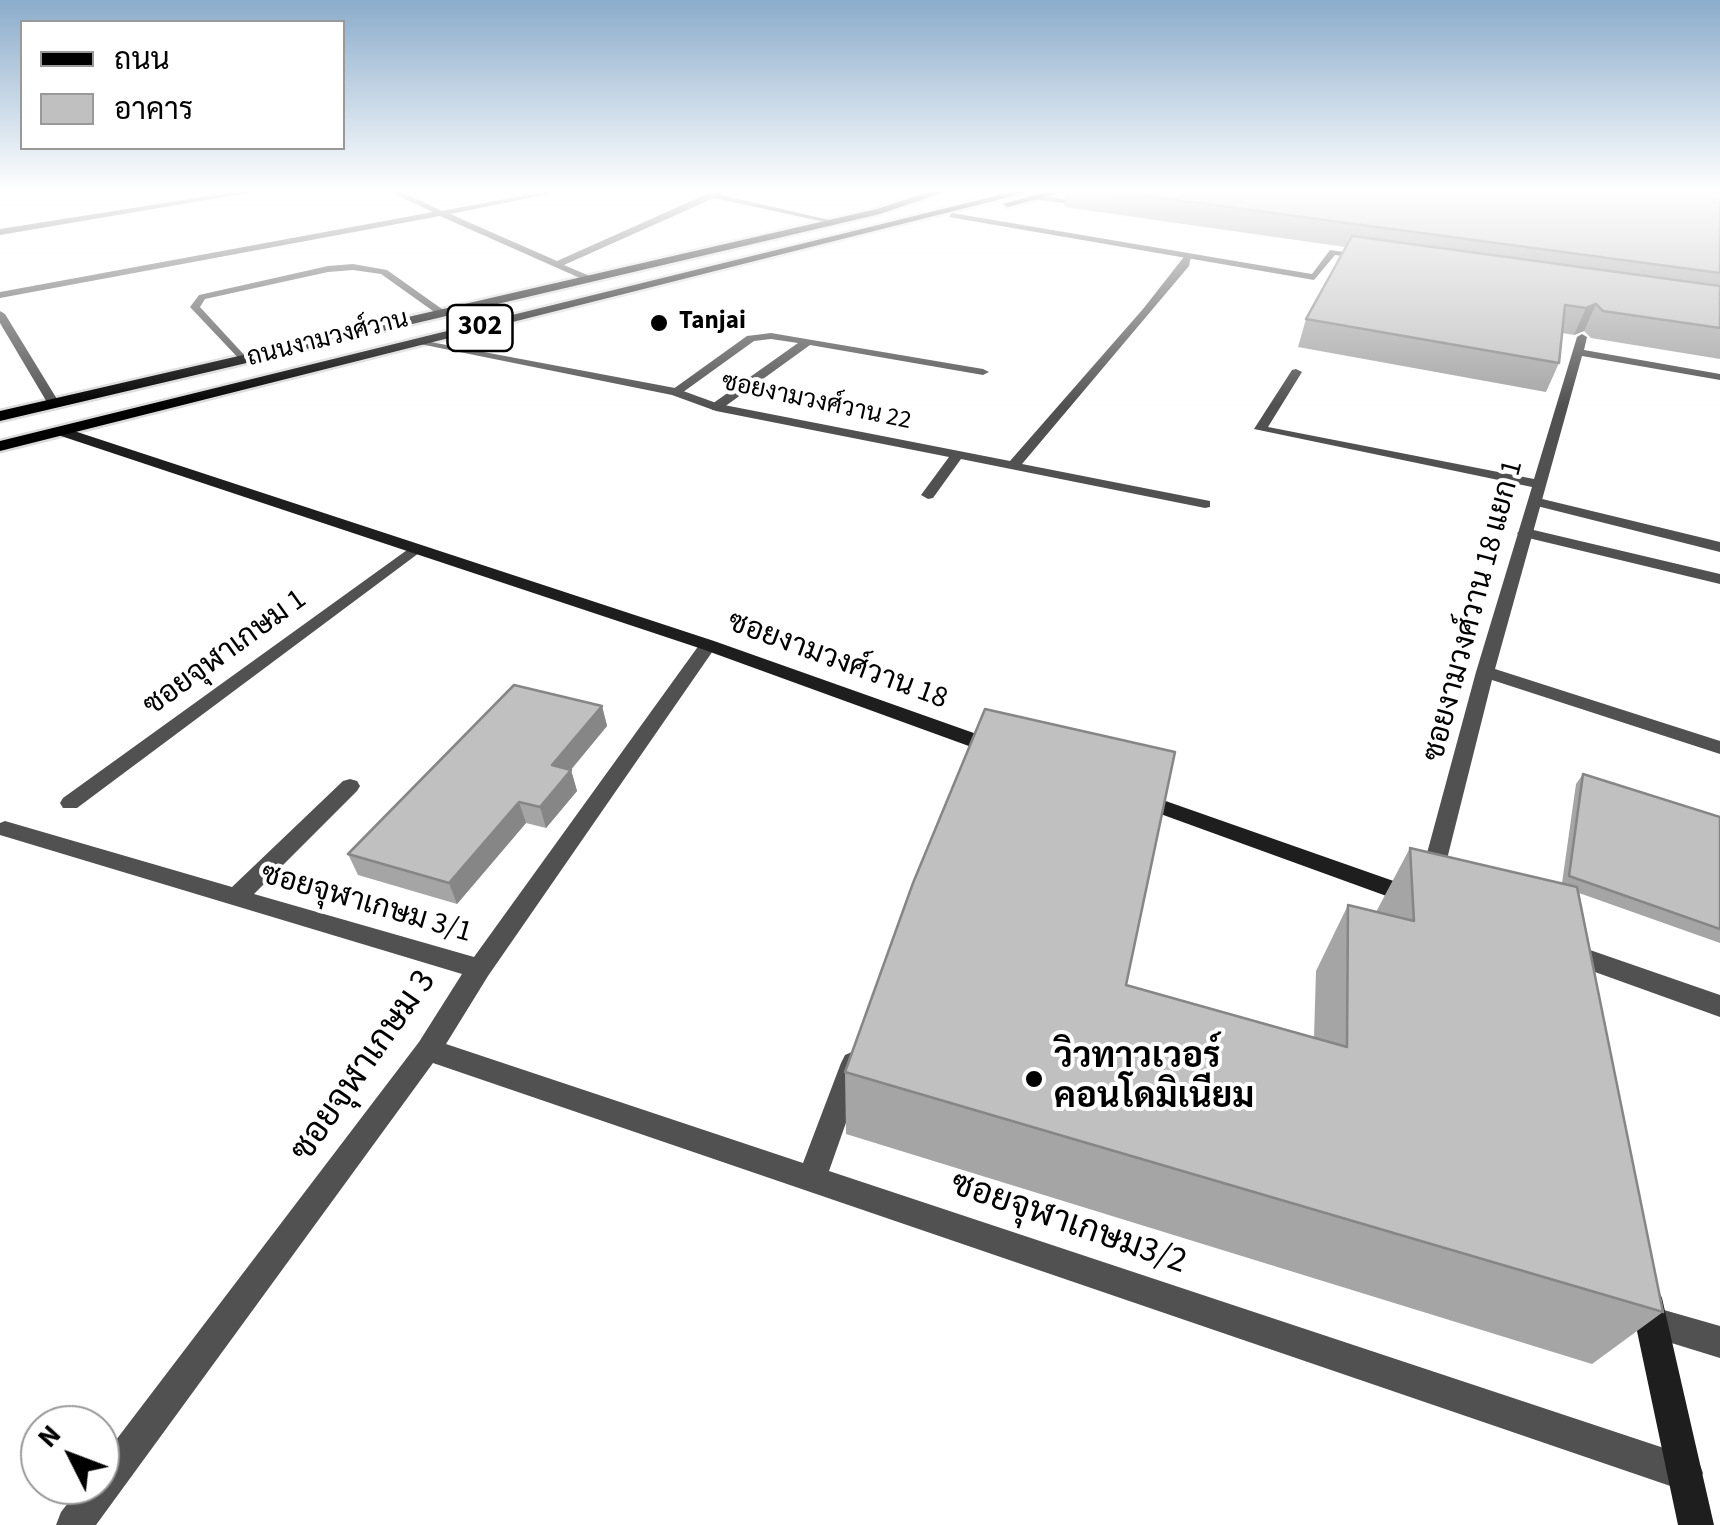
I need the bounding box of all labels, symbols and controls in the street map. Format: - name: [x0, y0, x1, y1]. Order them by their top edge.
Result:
- legend: [20, 20, 345, 150]
- text: ถนน: [114, 38, 170, 81]
- text: อาคาร: [114, 88, 193, 131]
- street label: ถนนงามวงศ์วาน: [244, 305, 412, 375]
- road number: 302: [448, 305, 512, 351]
- place label: Tanjai: [679, 308, 746, 338]
- marker: Tanjai: [648, 312, 670, 334]
- street label: ซอยงามวงศ์วาน 22: [718, 368, 914, 438]
- street label: ซอยงามวงศ์วาน 18 แยก 1: [1417, 456, 1533, 766]
- street label: ซอยจุฬาเกษม 1: [138, 583, 314, 725]
- street label: ซอยงามวงศ์วาน 18: [722, 605, 952, 719]
- street label: ซอยจุฬาเกษม 3/1: [256, 858, 476, 952]
- street label: ซอยจุฬาเกษม 3: [283, 963, 447, 1171]
- place label: วิวทาวเวอร์ คอนโดมิเนียม: [1054, 1038, 1254, 1120]
- marker: วิวทาวเวอร์ คอนโดมิเนียม: [1023, 1068, 1045, 1090]
- street label: ซอยจุฬาเกษม3/2: [944, 1165, 1192, 1285]
- north arrow: [20, 1405, 120, 1505]
- text: N: [28, 1416, 70, 1457]

